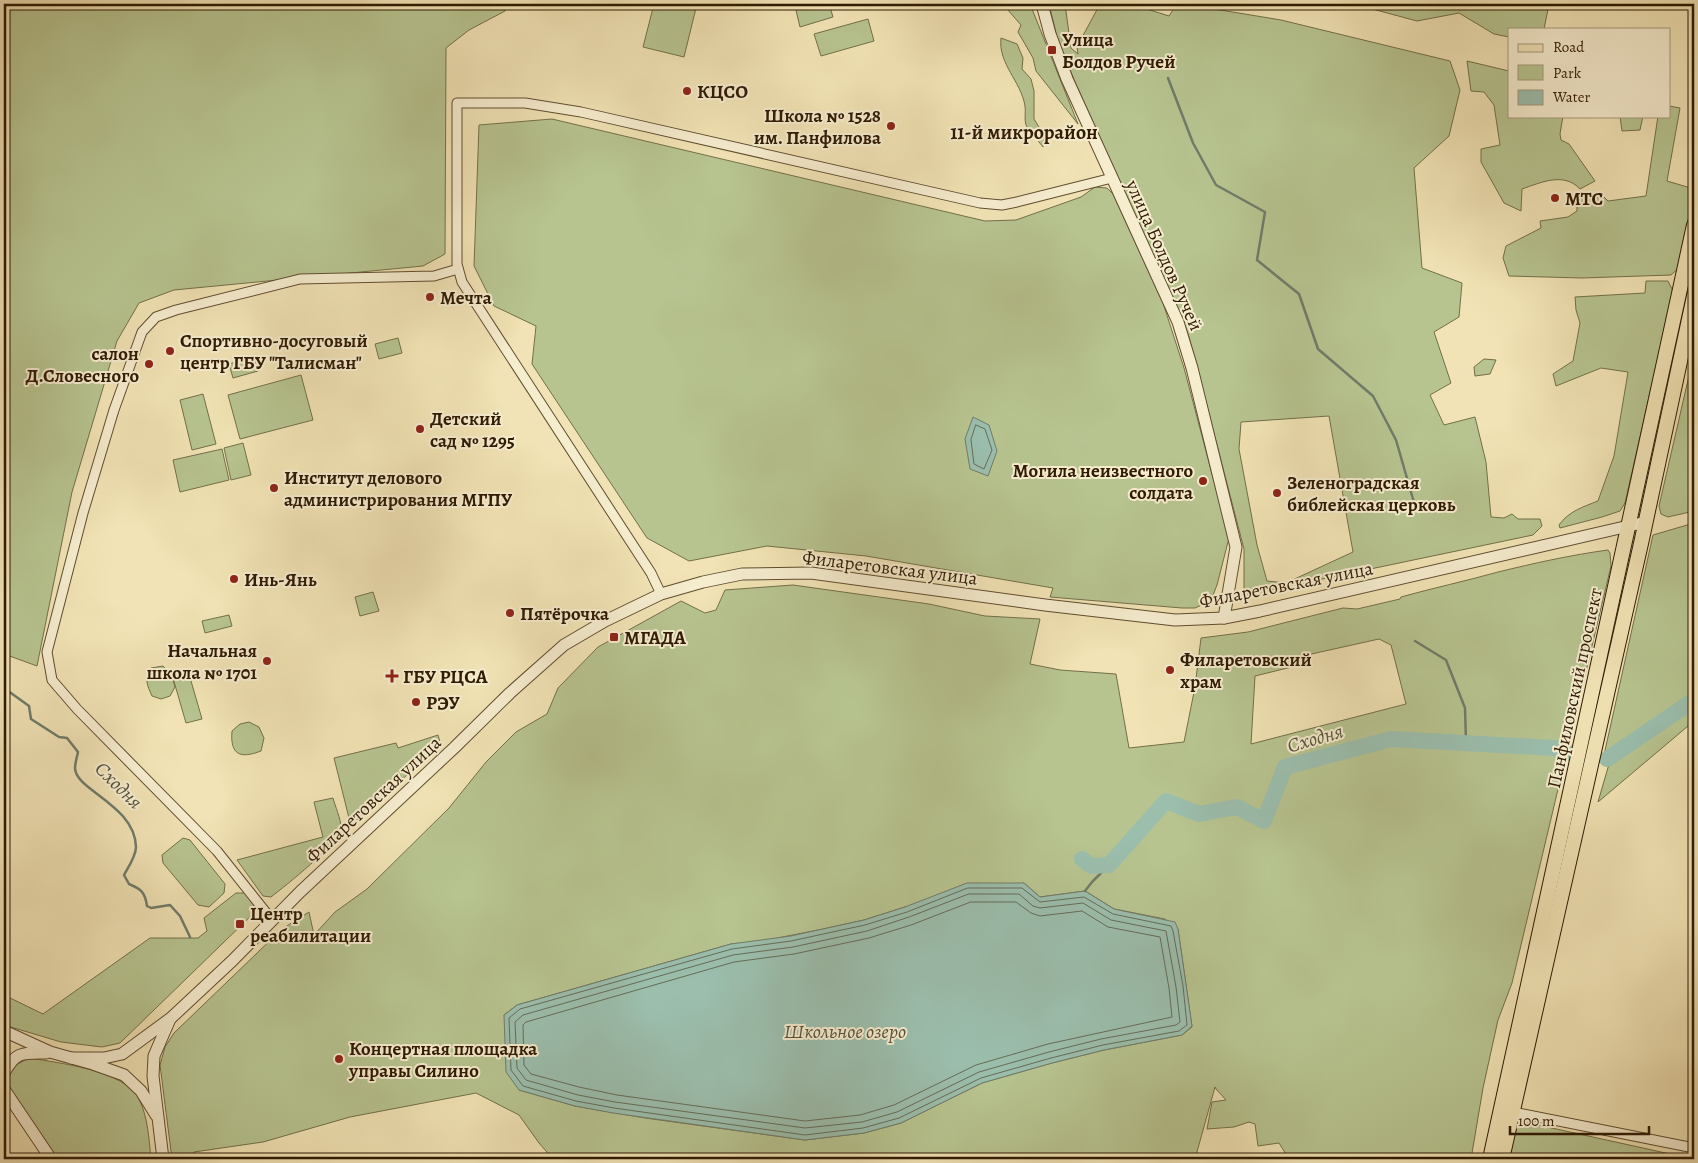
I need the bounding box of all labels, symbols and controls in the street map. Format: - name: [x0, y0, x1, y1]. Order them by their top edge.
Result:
- place label: Улица Болдов Ручей: [1062, 27, 1175, 75]
- legend: [1508, 28, 1670, 118]
- text: Road: [1553, 37, 1585, 57]
- marker: Улица Болдов Ручей: [1046, 44, 1058, 56]
- text: Park: [1553, 63, 1582, 83]
- place label: КЦСО: [697, 79, 748, 105]
- marker: КЦСО: [681, 85, 693, 97]
- text: Water: [1552, 87, 1590, 107]
- place label: Школа № 1528 им. Панфилова: [754, 103, 882, 151]
- district label: 11-й микрорайон: [950, 119, 1098, 146]
- marker: Школа № 1528 им. Панфилова: [885, 120, 897, 132]
- street label: улица Болдов Ручей: [1119, 175, 1209, 335]
- place label: МТС: [1565, 186, 1603, 212]
- marker: МТС: [1549, 192, 1561, 204]
- place label: Мечта: [440, 285, 493, 311]
- marker: Мечта: [424, 291, 436, 303]
- place label: Спортивно-досуговый центр ГБУ "Талисман": [180, 328, 368, 376]
- place label: салон Д.Словесного: [25, 341, 139, 389]
- marker: Спортивно-досуговый центр ГБУ "Талисман": [164, 345, 176, 357]
- marker: салон Д.Словесного: [143, 358, 155, 370]
- place label: Детский сад № 1295: [430, 406, 515, 454]
- marker: Детский сад № 1295: [414, 423, 426, 435]
- place label: Могила неизвестного солдата: [1013, 458, 1194, 506]
- place label: Институт делового администрирования МГПУ: [284, 465, 513, 513]
- place label: Зеленоградская библейская церковь: [1287, 470, 1456, 518]
- marker: Могила неизвестного солдата: [1197, 475, 1209, 487]
- marker: Институт делового администрирования МГПУ: [268, 482, 280, 494]
- marker: Зеленоградская библейская церковь: [1271, 487, 1283, 499]
- street label: Филаретовская улица: [801, 544, 979, 592]
- street label: Филаретовская улица: [1197, 555, 1375, 615]
- place label: Инь-Янь: [244, 567, 317, 593]
- marker: Инь-Янь: [228, 573, 240, 585]
- street label: Панфиловский проспект: [1541, 585, 1609, 791]
- place label: Пятёрочка: [520, 601, 610, 627]
- marker: Пятёрочка: [504, 607, 516, 619]
- place label: МГАДА: [624, 625, 687, 651]
- marker: МГАДА: [608, 631, 620, 643]
- place label: Начальная школа № 1701: [146, 638, 257, 686]
- place label: Филаретовский храм: [1180, 647, 1312, 695]
- marker: Начальная школа № 1701: [261, 655, 273, 667]
- place label: ГБУ РЦСА: [403, 664, 489, 690]
- marker: Филаретовский храм: [1164, 664, 1176, 676]
- marker: ГБУ РЦСА: [385, 669, 399, 683]
- place label: РЭУ: [426, 690, 461, 716]
- marker: РЭУ: [410, 696, 422, 708]
- water label: Сходня: [1284, 718, 1346, 759]
- street label: Филаретовская улица: [300, 730, 447, 869]
- water label: Сходня: [89, 756, 148, 815]
- place label: Центр реабилитации: [250, 901, 371, 949]
- marker: Центр реабилитации: [234, 918, 246, 930]
- water label: Школьное озеро: [784, 1018, 906, 1045]
- place label: Концертная площадка управы Силино: [348, 1036, 538, 1084]
- marker: Концертная площадка управы Силино: [333, 1053, 345, 1065]
- scale bar: [1510, 1103, 1649, 1135]
- text: 100 m: [1518, 1111, 1555, 1131]

